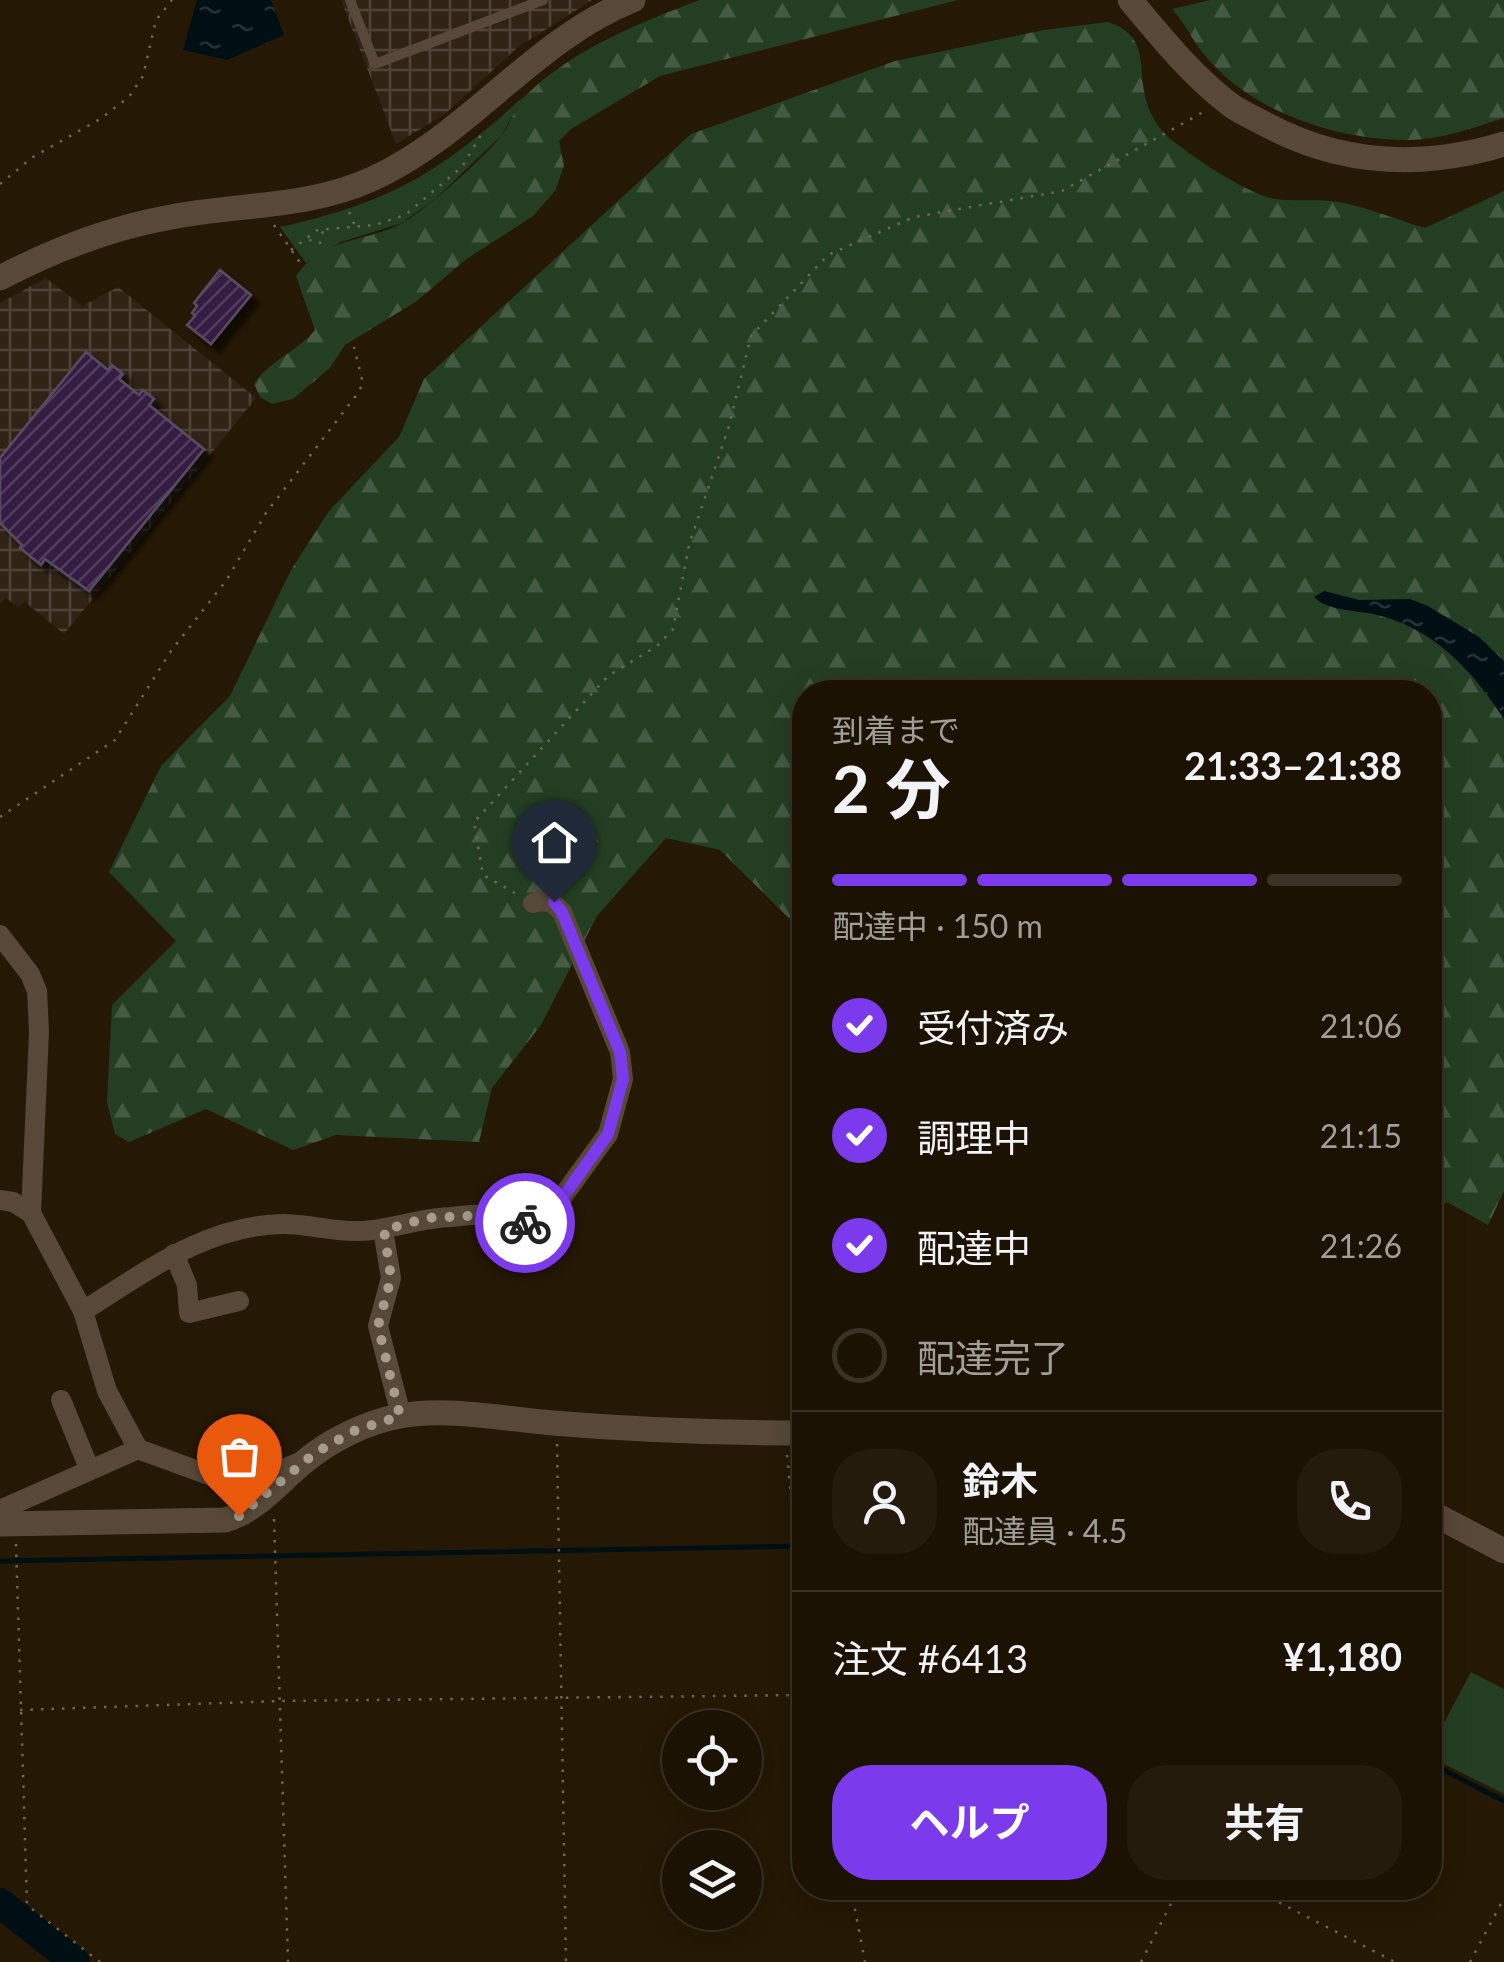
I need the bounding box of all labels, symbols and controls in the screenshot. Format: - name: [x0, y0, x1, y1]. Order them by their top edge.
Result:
- text: 到着まで: [832, 710, 960, 749]
- text: 21:33–21:38: [1184, 742, 1402, 788]
- text: 2 分: [832, 749, 951, 827]
- pin: [512, 800, 597, 903]
- icon: home: [527, 815, 582, 870]
- text: 配達中 · 150 m: [832, 906, 1043, 945]
- icon: check: [832, 998, 887, 1053]
- text: 受付済み: [917, 1004, 1069, 1050]
- text: 21:06: [1320, 1006, 1402, 1045]
- icon: check: [832, 1108, 887, 1163]
- text: 調理中: [917, 1114, 1031, 1160]
- text: 21:15: [1320, 1116, 1402, 1155]
- courier: [475, 1173, 575, 1273]
- icon: bike: [498, 1196, 553, 1251]
- icon: check: [832, 1218, 887, 1273]
- text: 配達中: [917, 1224, 1031, 1270]
- text: 21:26: [1320, 1226, 1402, 1265]
- text: 配達完了: [917, 1334, 1069, 1380]
- pin: [197, 1414, 282, 1517]
- icon: bag: [212, 1429, 267, 1484]
- button: person: [832, 1449, 937, 1554]
- button: phone: [1297, 1449, 1402, 1554]
- text: 鈴木: [962, 1457, 1038, 1503]
- text: 配達員 · 4.5: [962, 1511, 1127, 1550]
- text: ¥1,180: [1283, 1633, 1402, 1679]
- text: 注文 #6413: [832, 1635, 1028, 1681]
- map controls: [662, 1710, 762, 1930]
- button: locate: [662, 1710, 762, 1810]
- button: ヘルプ: [832, 1765, 1107, 1880]
- button: 共有: [1127, 1765, 1402, 1880]
- button: layers: [662, 1830, 762, 1930]

